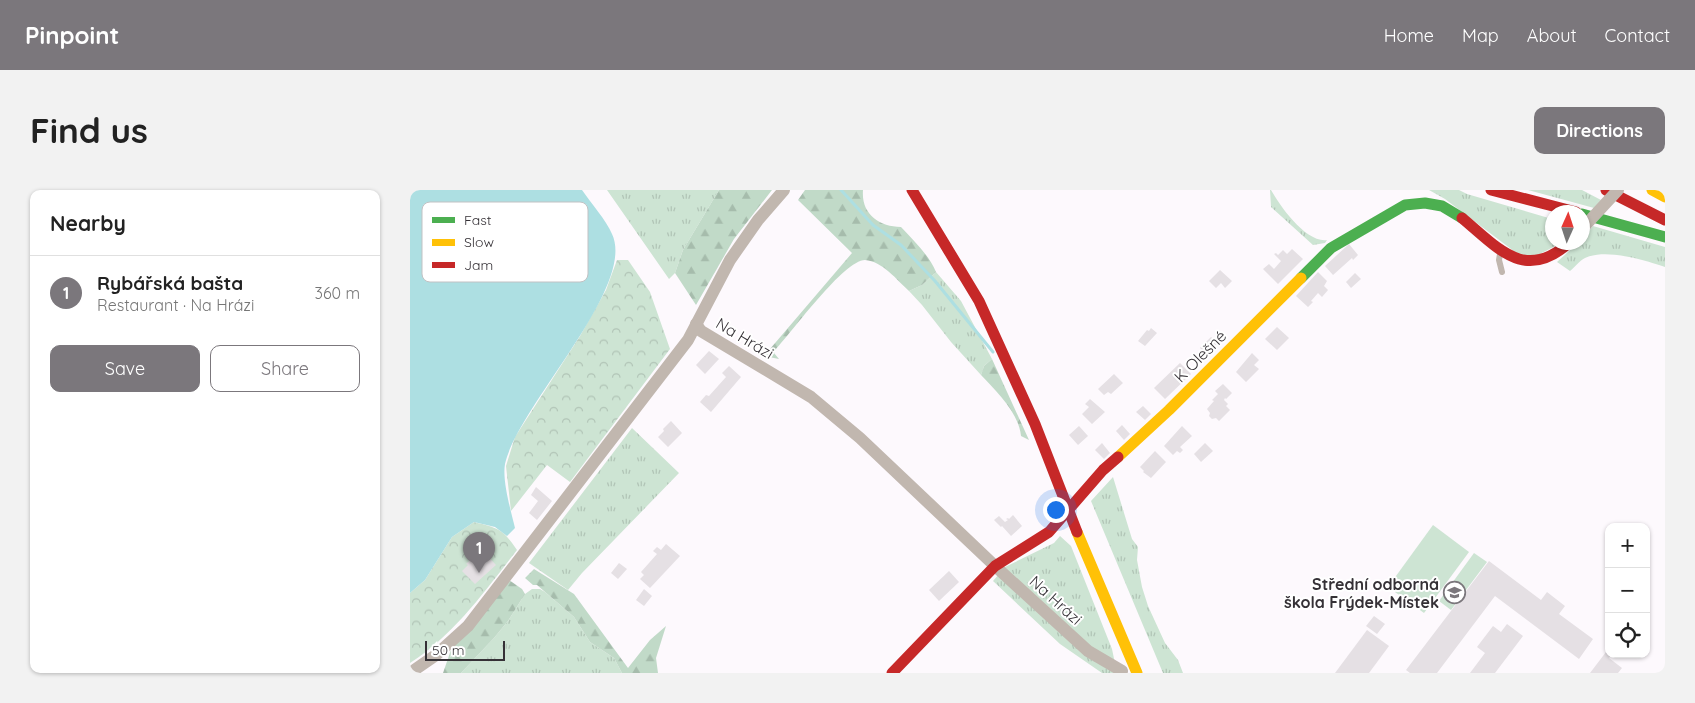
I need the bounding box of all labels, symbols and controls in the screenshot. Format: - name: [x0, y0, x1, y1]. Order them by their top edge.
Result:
- text: Pinpoint: [25, 20, 119, 50]
- text: Home: [1384, 24, 1434, 47]
- text: Map: [1462, 24, 1499, 47]
- text: About: [1527, 24, 1577, 47]
- text: Contact: [1605, 24, 1670, 47]
- button: Directions: [1534, 107, 1665, 154]
- text: Find us: [30, 108, 148, 152]
- legend: [422, 202, 588, 282]
- north arrow: [1545, 205, 1590, 250]
- text: Nearby: [50, 210, 126, 236]
- text: Fast: [464, 211, 492, 229]
- text: Slow: [464, 233, 494, 251]
- text: Jam: [464, 256, 493, 274]
- text: Rybářská bašta: [97, 271, 243, 295]
- text: 1: [63, 283, 69, 303]
- text: 360 m: [315, 283, 360, 303]
- text: Restaurant · Na Hrázi: [97, 295, 254, 315]
- street label: Na Hrázi: [712, 313, 778, 363]
- street label: K Olešné: [1170, 326, 1230, 386]
- button: Save: [50, 345, 200, 392]
- button: Share: [210, 345, 360, 392]
- your location: [1043, 497, 1069, 523]
- map controls: [1605, 523, 1650, 658]
- button: +: [1605, 523, 1650, 568]
- pin: 1: [463, 532, 495, 573]
- button: −: [1605, 568, 1650, 613]
- street label: Na Hrázi: [1026, 571, 1086, 629]
- place label: Střední odborná škola Frýdek-Místek: [1284, 574, 1439, 612]
- school or university icon: Střední odborná škola Frýdek-Místek: [1443, 581, 1467, 605]
- button: locate: [1605, 613, 1650, 658]
- scale bar: [425, 638, 505, 661]
- text: 50 m: [432, 641, 465, 659]

